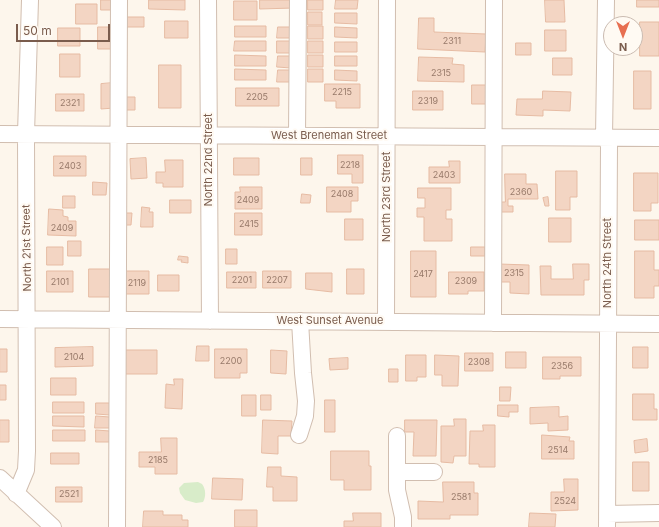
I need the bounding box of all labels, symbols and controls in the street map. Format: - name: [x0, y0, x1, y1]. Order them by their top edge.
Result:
- scale bar: [18, 16, 112, 42]
- north arrow: [603, 16, 643, 56]
- text: 50 m: [23, 23, 52, 38]
- house number: 2311: [443, 36, 461, 46]
- text: N: [619, 40, 627, 54]
- house number: 2315: [431, 68, 451, 78]
- house number: 2215: [332, 87, 352, 97]
- house number: 2205: [246, 92, 268, 102]
- house number: 2319: [418, 96, 438, 106]
- house number: 2321: [60, 98, 80, 108]
- street label: North 22nd Street: [202, 113, 216, 207]
- street label: West Breneman Street: [271, 129, 387, 143]
- street label: North 23rd Street: [380, 152, 394, 242]
- house number: 2218: [340, 160, 360, 170]
- house number: 2403: [59, 161, 81, 171]
- house number: 2403: [433, 170, 455, 180]
- house number: 2360: [510, 187, 532, 197]
- house number: 2408: [331, 189, 353, 199]
- house number: 2409: [237, 195, 259, 205]
- street label: North 21st Street: [20, 204, 34, 292]
- street label: North 24th Street: [601, 218, 615, 308]
- house number: 2415: [239, 219, 259, 229]
- house number: 2409: [51, 223, 73, 233]
- house number: 2315: [504, 268, 524, 278]
- house number: 2417: [413, 269, 433, 279]
- house number: 2201: [232, 275, 252, 285]
- house number: 2207: [266, 275, 288, 285]
- house number: 2309: [455, 276, 477, 286]
- house number: 2101: [51, 277, 69, 287]
- house number: 2119: [128, 278, 146, 288]
- street label: West Sunset Avenue: [277, 314, 383, 328]
- house number: 2104: [64, 352, 84, 362]
- house number: 2200: [220, 356, 242, 366]
- house number: 2308: [468, 357, 490, 367]
- house number: 2356: [551, 361, 573, 371]
- house number: 2514: [548, 445, 568, 455]
- house number: 2185: [148, 455, 168, 465]
- house number: 2521: [59, 489, 79, 499]
- house number: 2581: [451, 492, 471, 502]
- house number: 2524: [554, 496, 576, 506]

